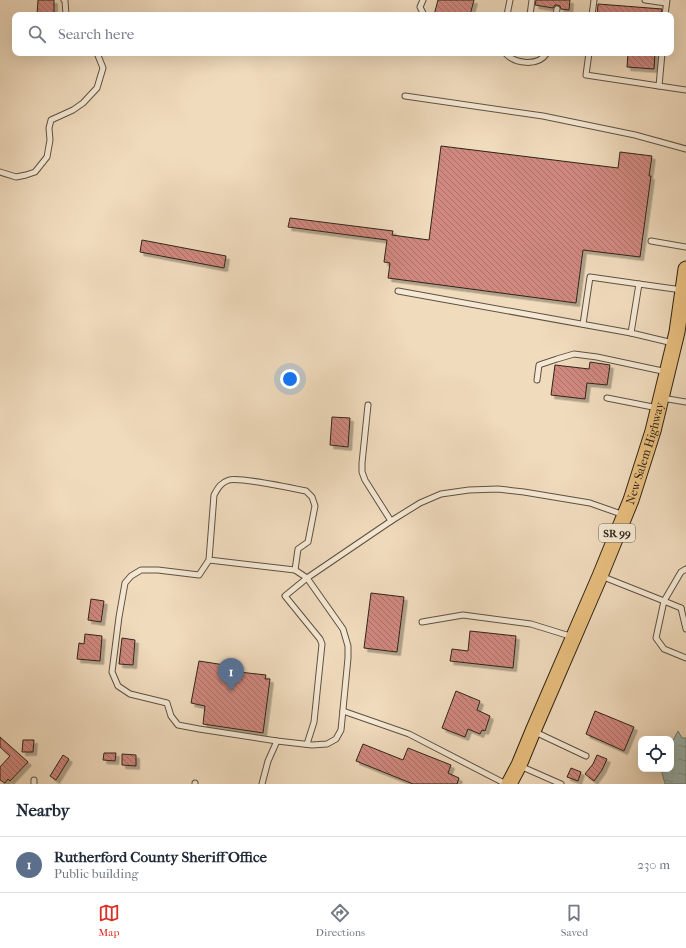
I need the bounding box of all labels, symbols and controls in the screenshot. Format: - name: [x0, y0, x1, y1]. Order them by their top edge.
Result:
- search box: [12, 12, 674, 56]
- icon: search: [26, 23, 48, 45]
- text: Search here: [58, 25, 134, 43]
- your location: [280, 369, 300, 389]
- street label: New Salem Highway: [623, 400, 667, 506]
- road number: SR 99: [599, 524, 635, 542]
- pin: 1: [218, 658, 244, 691]
- map controls: [638, 736, 674, 772]
- button: locate: [638, 736, 674, 772]
- text: Nearby: [16, 800, 70, 820]
- text: Rutherford County Sheriff Office: [54, 848, 267, 866]
- text: 1: [27, 857, 31, 872]
- text: 230 m: [637, 857, 670, 872]
- text: Public building: [54, 866, 139, 881]
- tab: Map: [98, 902, 120, 939]
- tab: Directions: [316, 902, 365, 939]
- tab: Saved: [561, 902, 588, 939]

